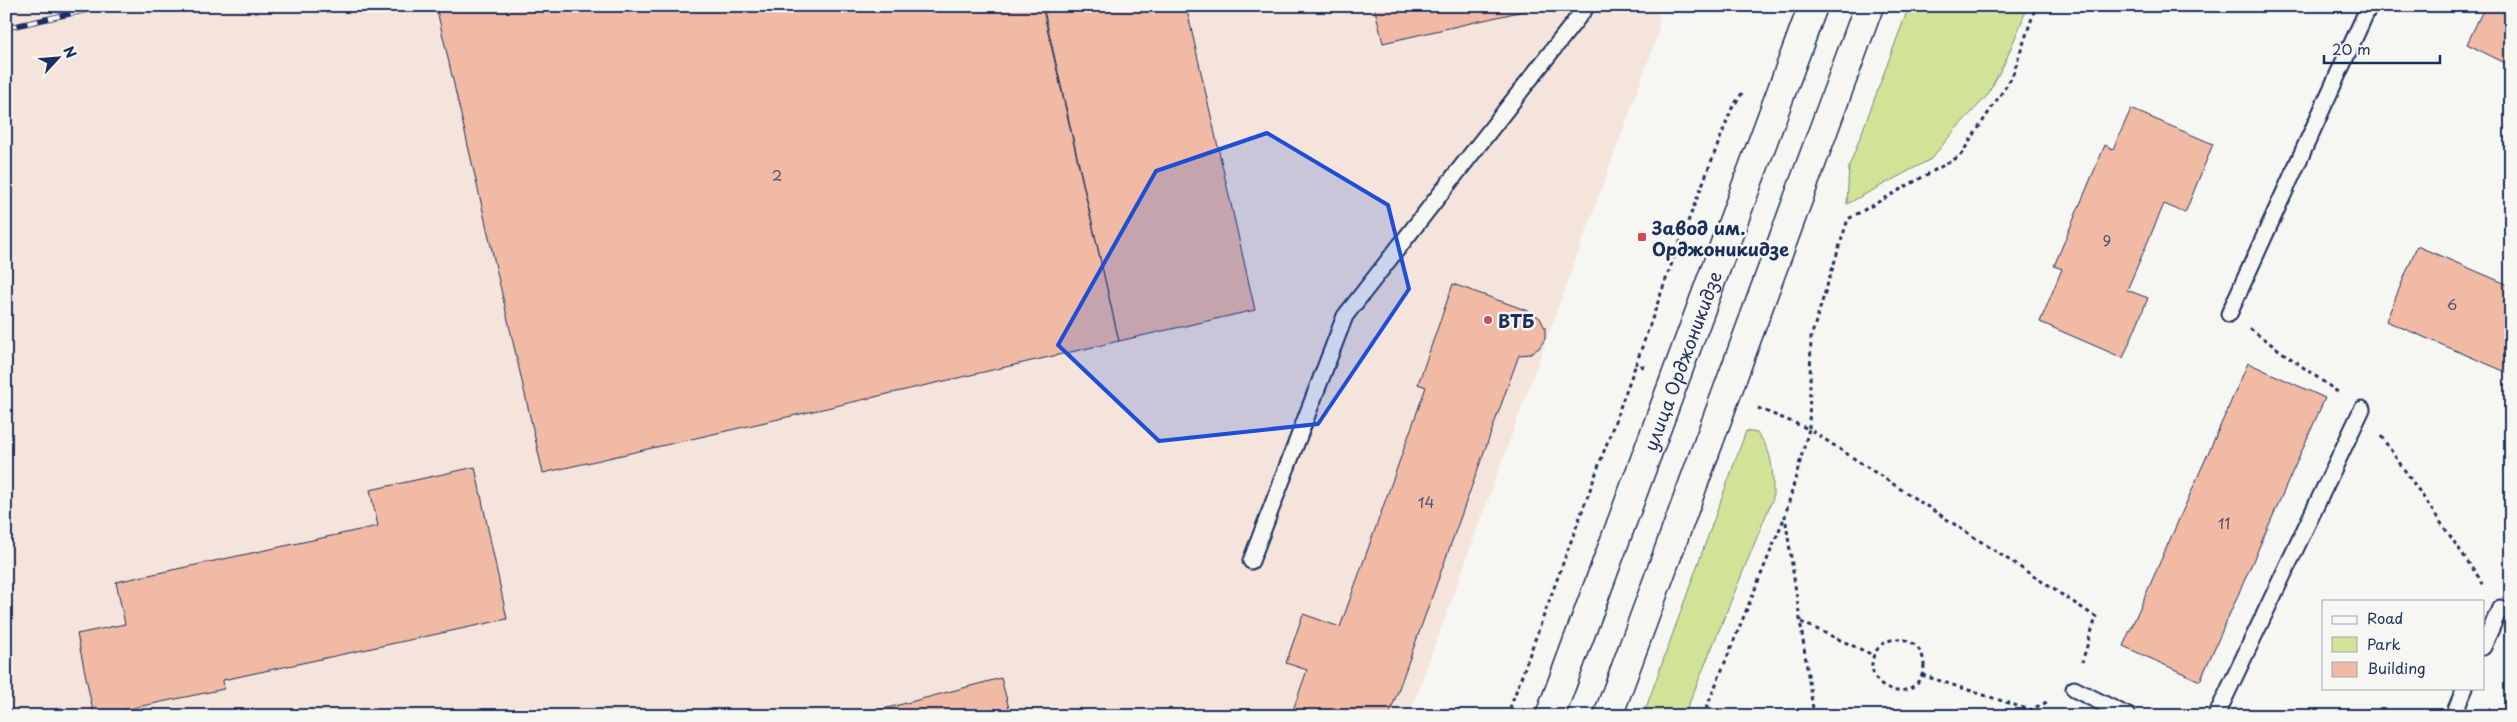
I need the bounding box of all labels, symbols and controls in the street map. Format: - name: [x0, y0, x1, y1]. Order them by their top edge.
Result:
- north arrow: [32, 32, 82, 82]
- scale bar: [2324, 32, 2441, 64]
- text: 20 m: [2332, 37, 2371, 60]
- text: N: [58, 42, 82, 62]
- house number: 2: [772, 163, 782, 186]
- place label: Завод им. Орджоникидзе: [1651, 214, 1789, 262]
- house number: 9: [2103, 228, 2111, 251]
- marker: Завод им. Орджоникидзе: [1636, 231, 1648, 243]
- street label: улица Орджоникидзе: [1636, 267, 1727, 454]
- house number: 6: [2447, 292, 2457, 315]
- place label: ВТБ: [1498, 307, 1534, 334]
- marker: ВТБ: [1482, 314, 1494, 326]
- house number: 14: [1418, 490, 1434, 513]
- house number: 11: [2218, 511, 2230, 534]
- legend: [2322, 600, 2484, 690]
- text: Road: [2367, 606, 2403, 629]
- text: Park: [2367, 632, 2401, 655]
- text: Building: [2367, 656, 2426, 679]

